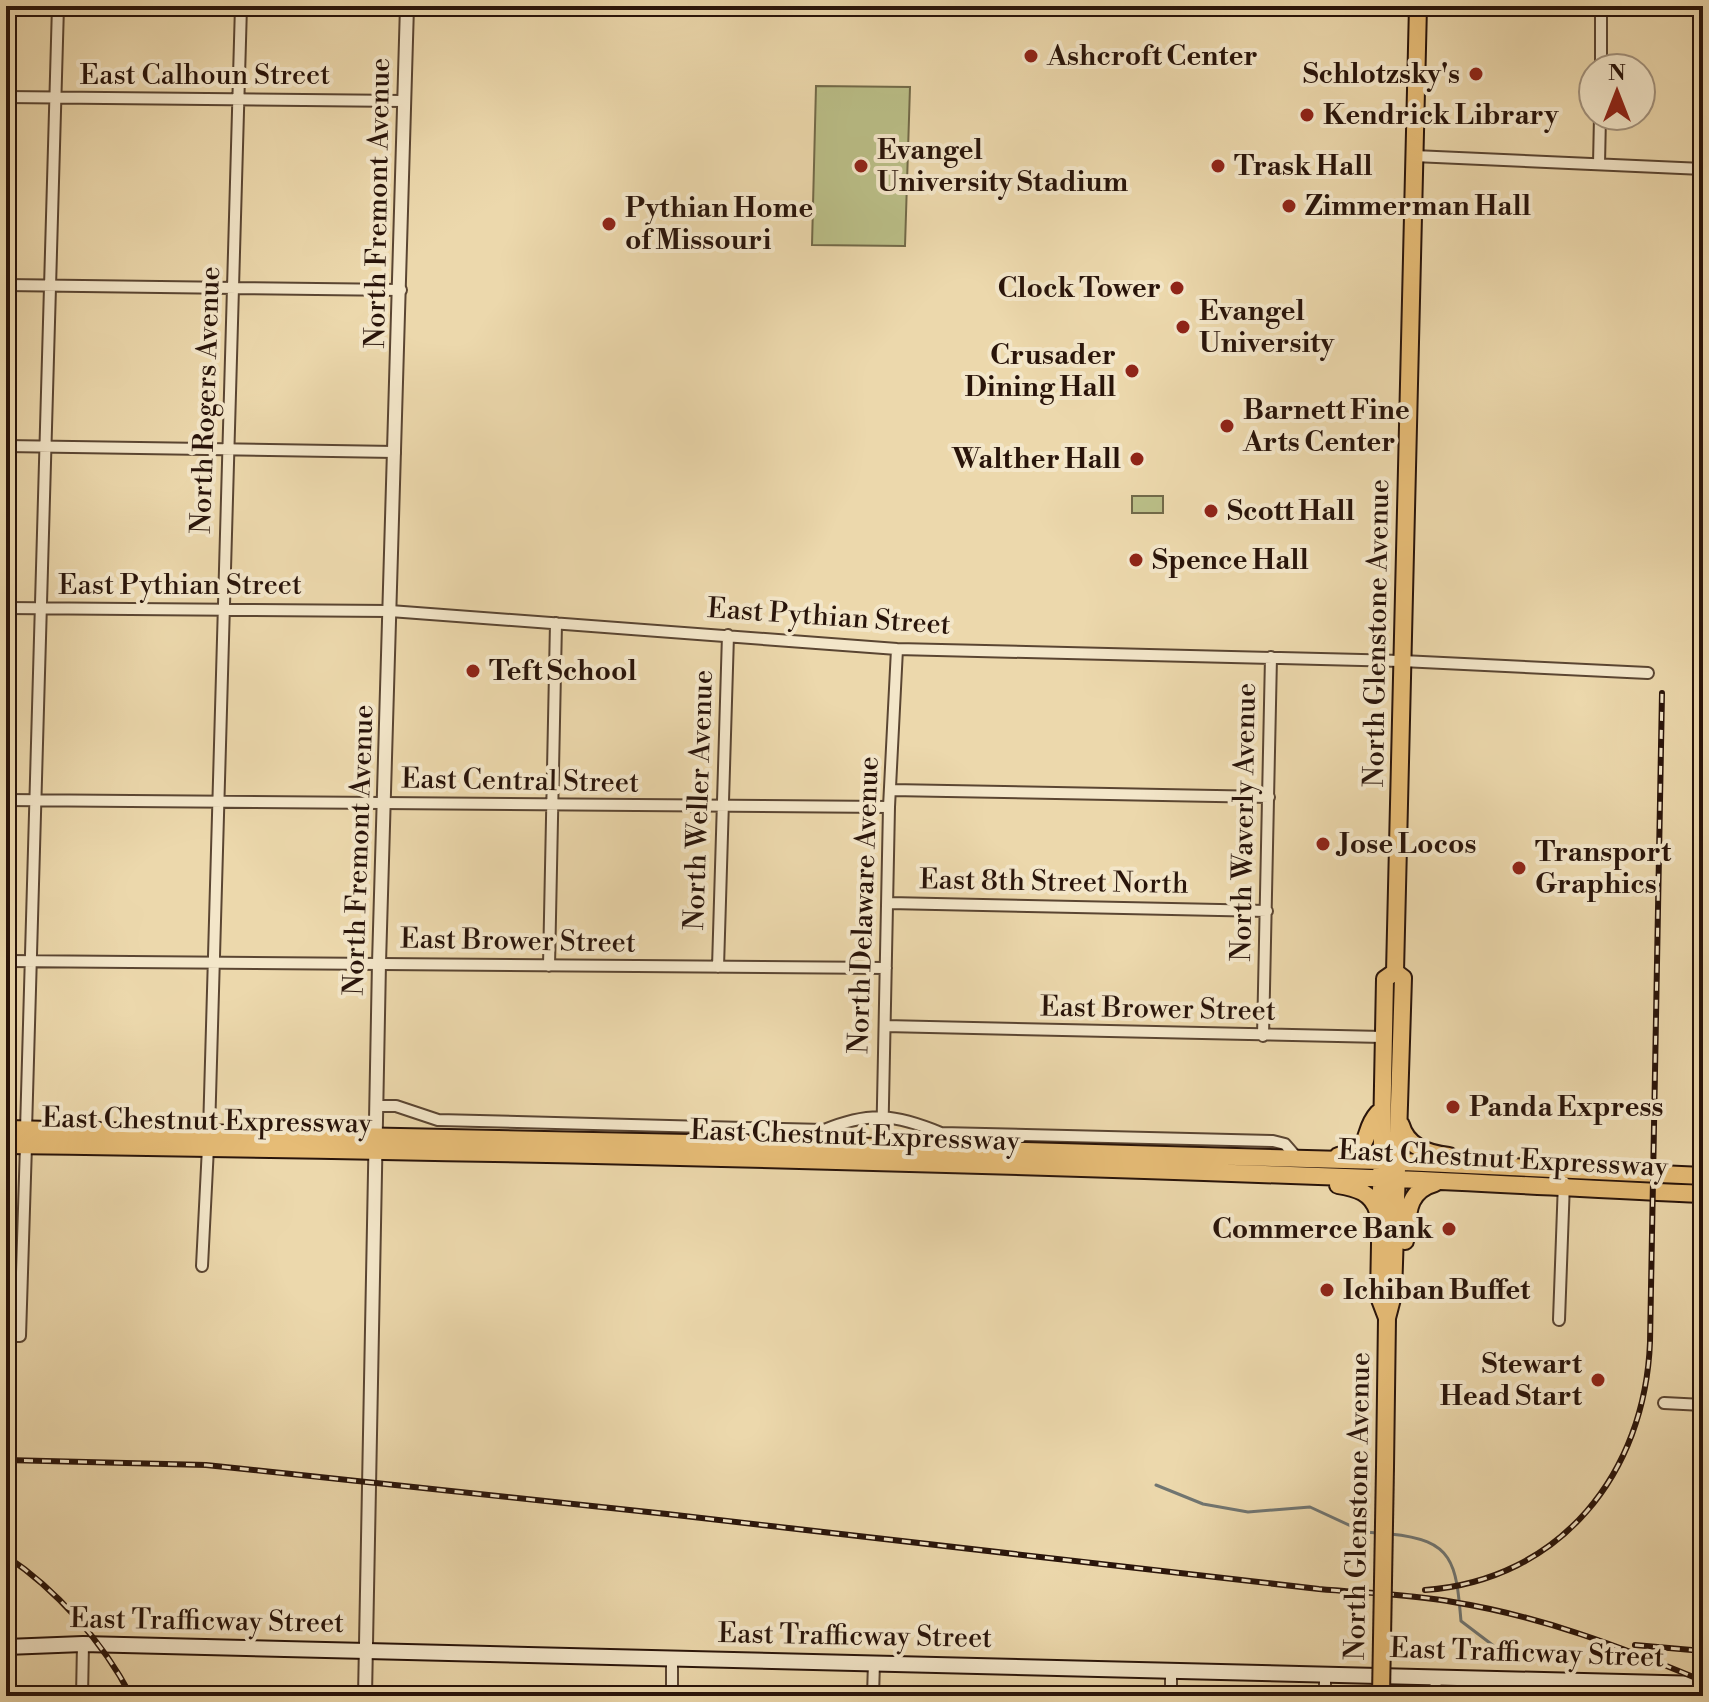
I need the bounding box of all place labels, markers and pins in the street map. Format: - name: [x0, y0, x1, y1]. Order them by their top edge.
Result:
- place label: Ashcroft Center: [1046, 39, 1258, 74]
- marker: Ashcroft Center: [1022, 47, 1040, 65]
- place label: Schlotzsky's: [1303, 57, 1460, 92]
- marker: Schlotzsky's: [1467, 65, 1485, 83]
- place label: Kendrick Library: [1323, 98, 1560, 133]
- marker: Kendrick Library: [1298, 106, 1316, 124]
- place label: Evangel University Stadium: [877, 133, 1129, 200]
- place label: Trask Hall: [1234, 149, 1373, 184]
- marker: Evangel University Stadium: [852, 157, 870, 175]
- marker: Trask Hall: [1209, 157, 1227, 175]
- place label: Zimmerman Hall: [1305, 189, 1531, 224]
- place label: Pythian Home of Missouri: [625, 191, 813, 258]
- marker: Zimmerman Hall: [1280, 197, 1298, 215]
- marker: Pythian Home of Missouri: [600, 215, 618, 233]
- place label: Clock Tower: [997, 271, 1161, 306]
- marker: Clock Tower: [1168, 279, 1186, 297]
- place label: Evangel University: [1199, 294, 1335, 361]
- marker: Evangel University: [1174, 318, 1192, 336]
- place label: Crusader Dining Hall: [964, 338, 1116, 405]
- marker: Crusader Dining Hall: [1123, 362, 1141, 380]
- place label: Barnett Fine Arts Center: [1242, 393, 1410, 460]
- marker: Barnett Fine Arts Center: [1218, 417, 1236, 435]
- place label: Walther Hall: [951, 442, 1121, 477]
- marker: Walther Hall: [1128, 450, 1146, 468]
- place label: Scott Hall: [1227, 494, 1355, 529]
- marker: Scott Hall: [1202, 502, 1220, 520]
- place label: Spence Hall: [1152, 543, 1309, 578]
- marker: Spence Hall: [1127, 551, 1145, 569]
- place label: Teft School: [489, 654, 637, 689]
- marker: Teft School: [464, 662, 482, 680]
- place label: Jose Locos: [1335, 827, 1476, 862]
- marker: Jose Locos: [1314, 835, 1332, 853]
- place label: Transport Graphics: [1535, 835, 1672, 902]
- marker: Transport Graphics: [1510, 859, 1528, 877]
- place label: Panda Express: [1469, 1090, 1663, 1125]
- marker: Panda Express: [1444, 1098, 1462, 1116]
- place label: Commerce Bank: [1212, 1212, 1434, 1247]
- marker: Commerce Bank: [1440, 1220, 1458, 1238]
- place label: Ichiban Buffet: [1343, 1273, 1531, 1308]
- marker: Ichiban Buffet: [1318, 1281, 1336, 1299]
- place label: Stewart Head Start: [1440, 1347, 1583, 1414]
- marker: Stewart Head Start: [1589, 1371, 1607, 1389]

